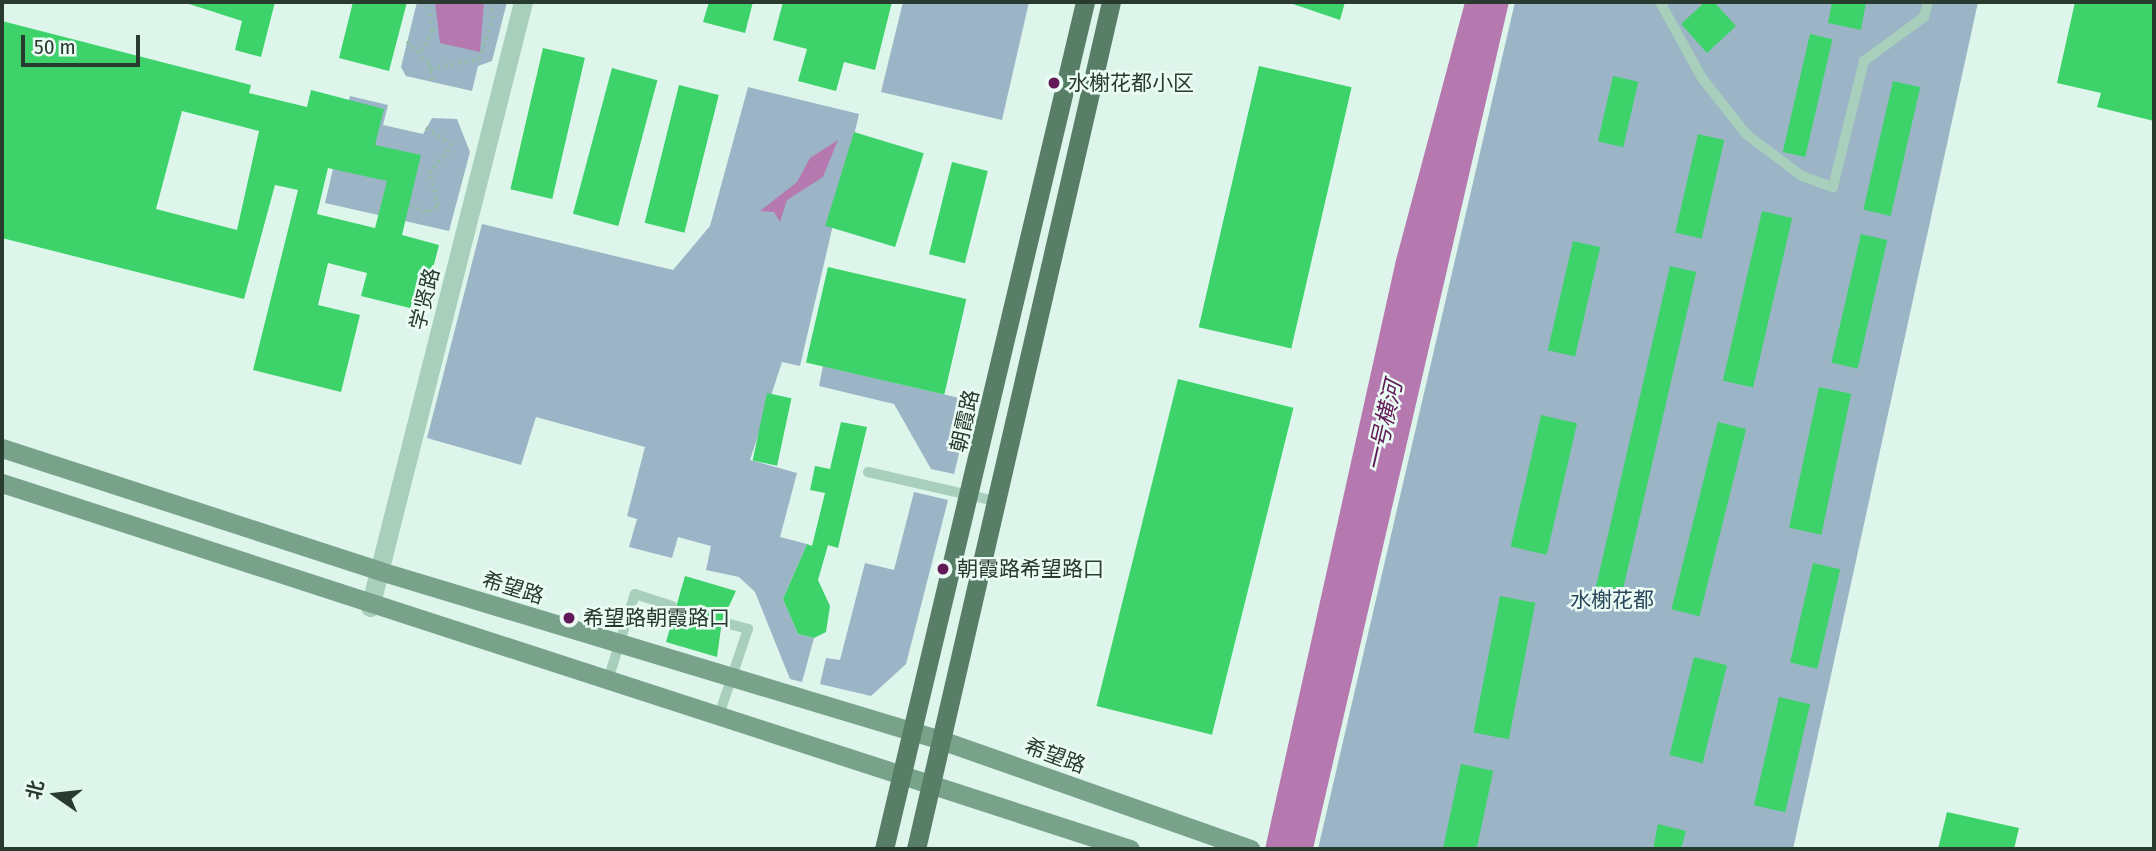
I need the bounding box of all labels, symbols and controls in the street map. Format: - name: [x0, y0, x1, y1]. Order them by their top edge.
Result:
- scale bar: [24, 21, 144, 65]
- text: 50 m: [34, 34, 76, 60]
- place label: 水榭花都小区: [1068, 70, 1194, 96]
- marker: 水榭花都小区: [1046, 75, 1062, 91]
- street label: 学贤路: [405, 265, 445, 333]
- water label: 一号横河: [1360, 378, 1408, 474]
- street label: 朝霞路: [946, 387, 984, 455]
- place label: 朝霞路希望路口: [957, 556, 1104, 582]
- marker: 朝霞路希望路口: [935, 561, 951, 577]
- street label: 希望路: [479, 567, 547, 609]
- park label: 水榭花都: [1570, 587, 1654, 613]
- place label: 希望路朝霞路口: [583, 605, 730, 631]
- marker: 希望路朝霞路口: [561, 610, 577, 626]
- street label: 希望路: [1021, 733, 1089, 779]
- north arrow: [21, 760, 91, 830]
- text: 北: [22, 778, 49, 802]

